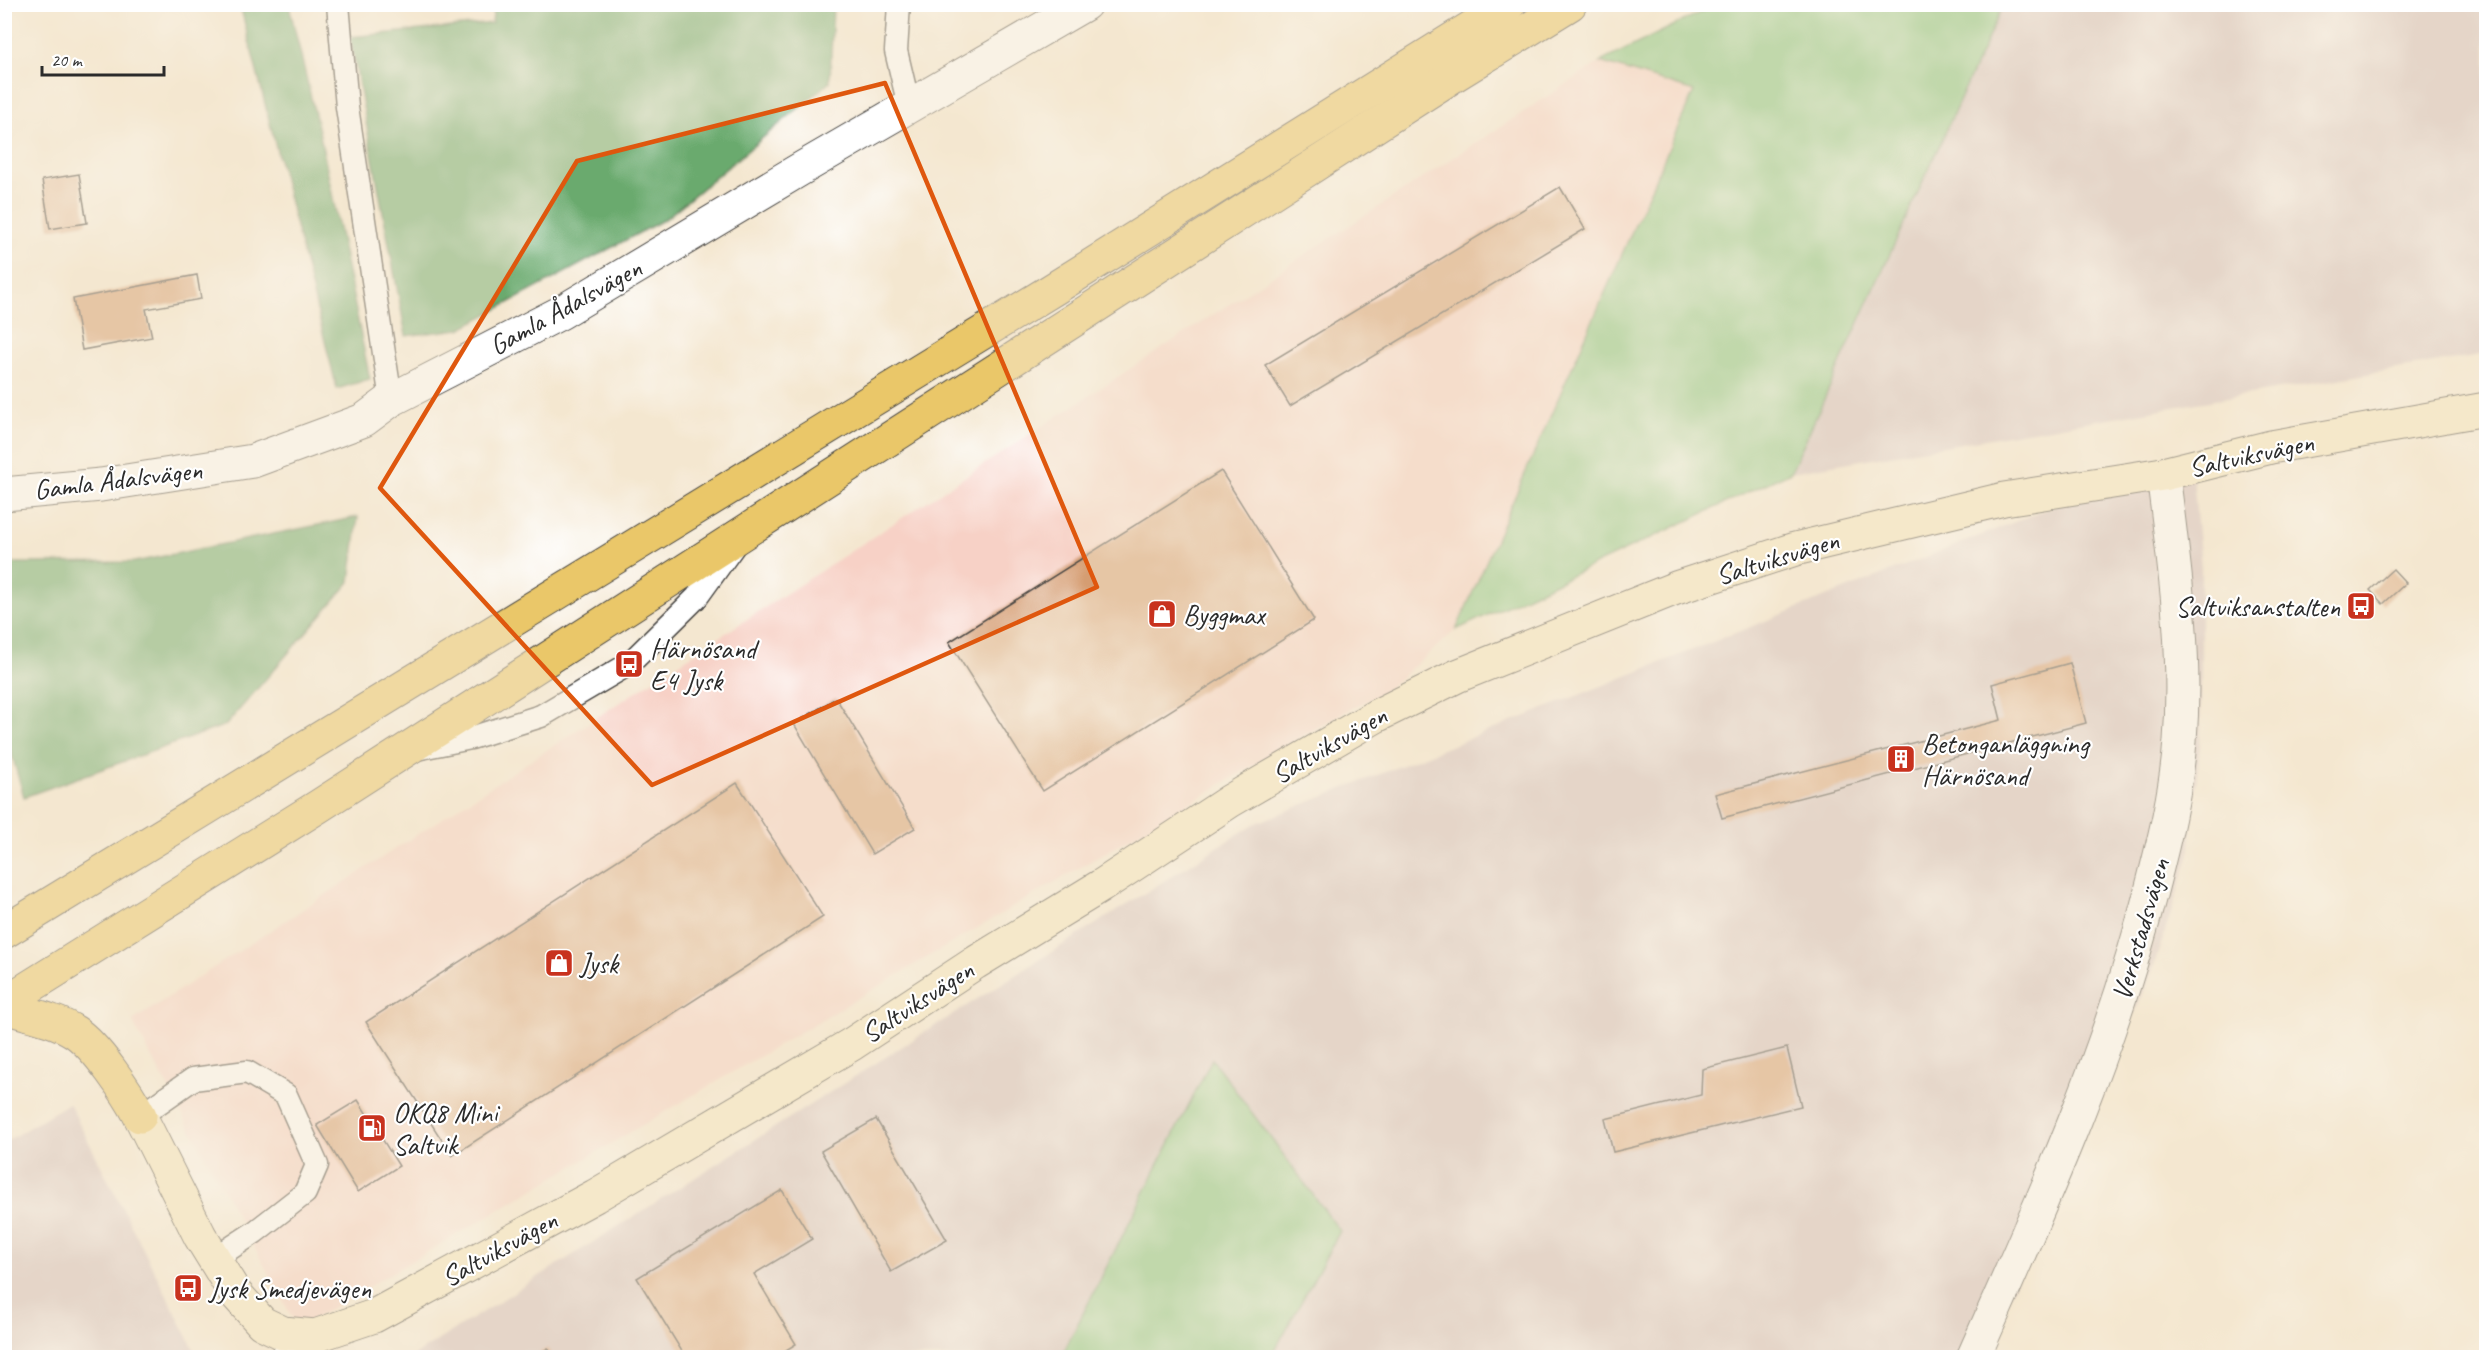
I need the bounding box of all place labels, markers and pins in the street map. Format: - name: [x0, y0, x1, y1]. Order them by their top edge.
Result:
- place label: Saltviksanstalten: [2175, 589, 2340, 624]
- bus stop icon: Saltviksanstalten: [2345, 590, 2377, 622]
- place label: Byggmax: [1183, 597, 1267, 632]
- shop icon: Byggmax: [1146, 598, 1178, 630]
- place label: Härnösand E4 Jysk: [650, 631, 760, 698]
- bus stop icon: Härnösand E4 Jysk: [613, 648, 645, 680]
- place label: Betonganläggning Härnösand: [1922, 726, 2091, 793]
- building icon: Betonganläggning Härnösand: [1885, 743, 1917, 775]
- place label: Jysk: [578, 946, 620, 981]
- shop icon: Jysk: [543, 947, 575, 979]
- place label: OKQ8 Mini Saltvik: [393, 1095, 501, 1162]
- fuel station icon: OKQ8 Mini Saltvik: [356, 1112, 388, 1144]
- place label: Jysk Smedjevägen: [207, 1271, 371, 1306]
- bus stop icon: Jysk Smedjevägen: [172, 1272, 204, 1304]

